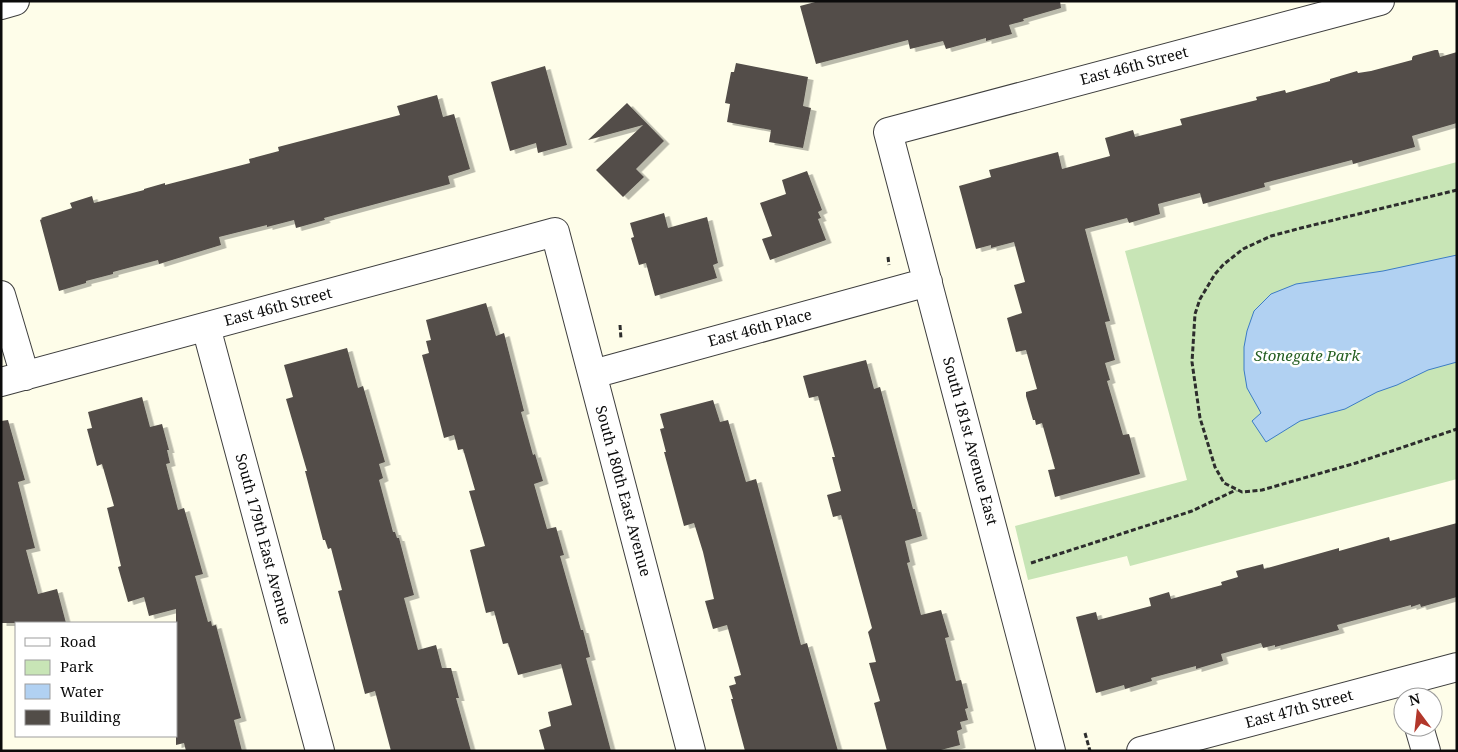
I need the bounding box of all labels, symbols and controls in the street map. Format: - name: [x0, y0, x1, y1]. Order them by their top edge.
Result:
- street label: East 46th Street: [1078, 41, 1190, 89]
- street label: East 46th Street: [222, 282, 334, 330]
- street label: East 46th Place: [706, 304, 814, 351]
- park label: Stonegate Park: [1254, 345, 1360, 365]
- street label: South 181st Avenue East: [939, 354, 1003, 527]
- street label: South 180th East Avenue: [591, 403, 656, 578]
- street label: South 179th East Avenue: [231, 451, 296, 626]
- legend: [15, 622, 178, 737]
- text: Road: [60, 631, 96, 651]
- text: Park: [60, 656, 94, 676]
- text: Water: [60, 681, 103, 701]
- street label: East 47th Street: [1243, 684, 1355, 732]
- north arrow: [1393, 687, 1443, 737]
- text: N: [1407, 688, 1422, 710]
- text: Building: [60, 706, 121, 726]

